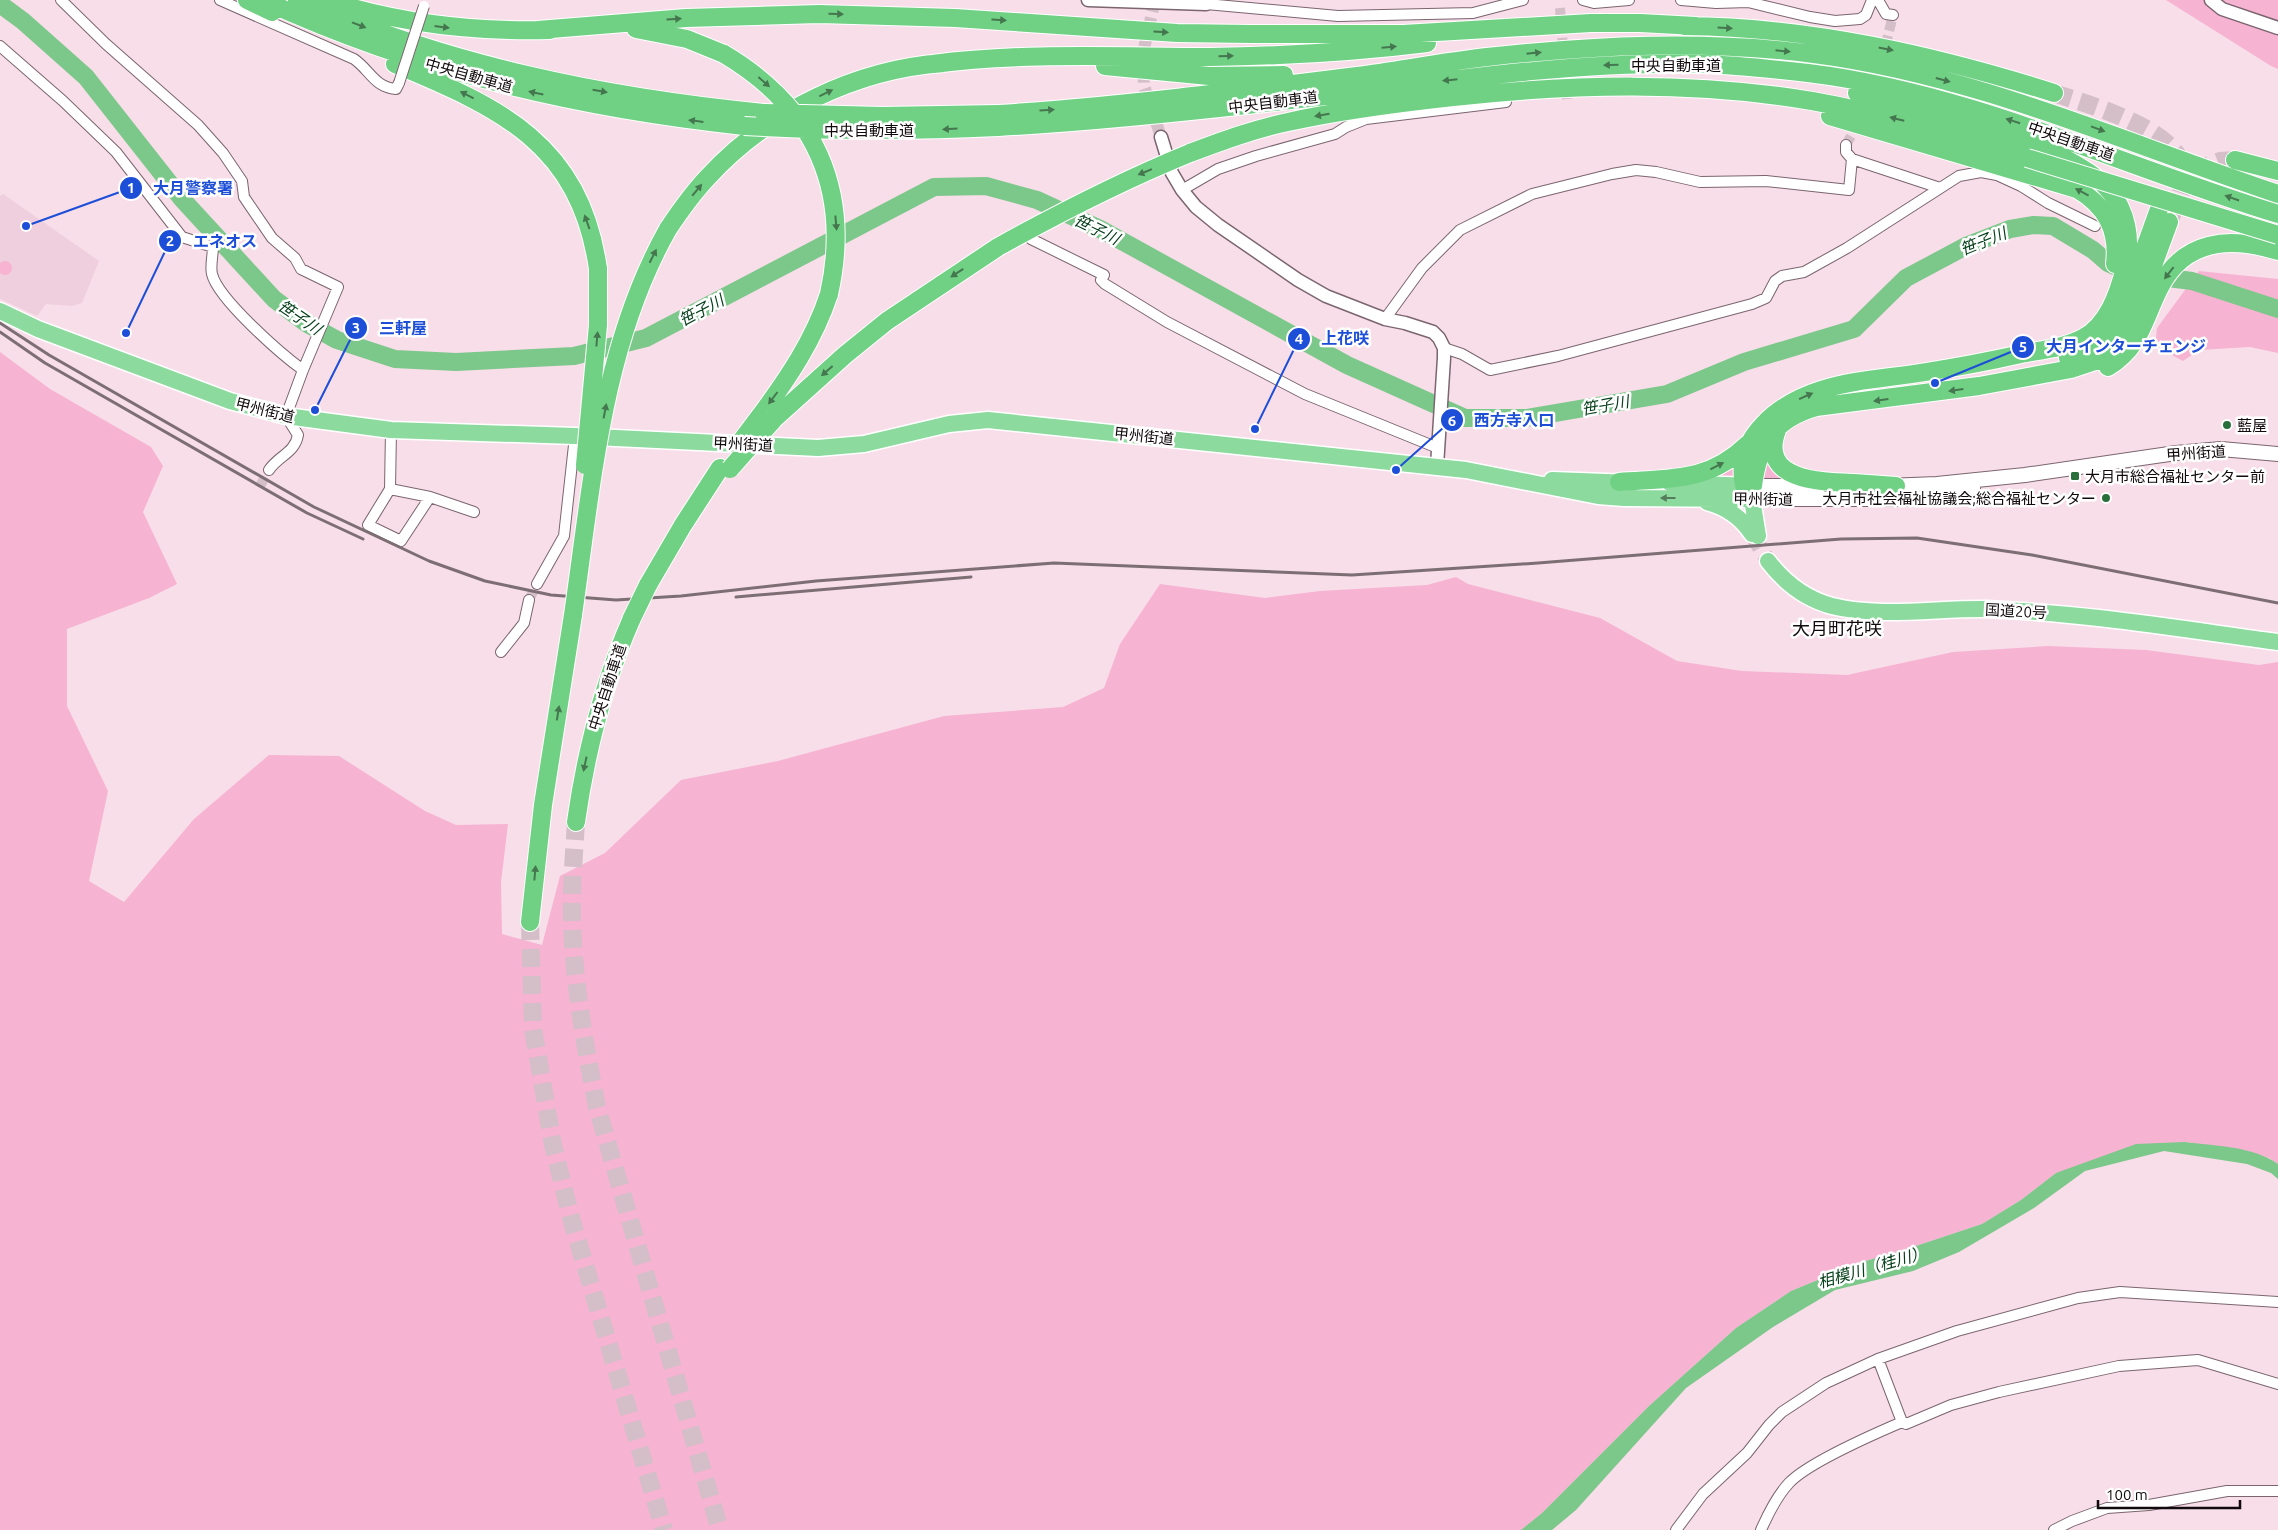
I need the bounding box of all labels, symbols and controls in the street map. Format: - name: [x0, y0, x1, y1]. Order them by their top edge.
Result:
- one-way arrow: [829, 11, 845, 19]
- one-way arrow: [666, 15, 682, 23]
- one-way arrow: [991, 17, 1007, 25]
- one-way arrow: [352, 21, 367, 29]
- one-way arrow: [434, 23, 450, 31]
- one-way arrow: [1717, 24, 1733, 32]
- one-way arrow: [1153, 28, 1169, 36]
- one-way arrow: [1381, 43, 1397, 51]
- one-way arrow: [1878, 45, 1894, 53]
- one-way arrow: [1775, 47, 1791, 55]
- one-way arrow: [1526, 49, 1542, 57]
- one-way arrow: [1219, 52, 1235, 60]
- street label: 中央自動車道: [423, 54, 515, 96]
- street label: 中央自動車道: [1631, 57, 1721, 74]
- one-way arrow: [1603, 62, 1619, 70]
- one-way arrow: [758, 76, 771, 87]
- one-way arrow: [1441, 76, 1457, 84]
- one-way arrow: [1935, 76, 1950, 84]
- one-way arrow: [592, 87, 607, 95]
- street label: 中央自動車道: [1227, 88, 1319, 116]
- one-way arrow: [528, 89, 543, 97]
- one-way arrow: [818, 89, 833, 98]
- one-way arrow: [460, 91, 474, 99]
- one-way arrow: [1040, 106, 1056, 114]
- one-way arrow: [1314, 111, 1330, 119]
- one-way arrow: [1889, 115, 1904, 123]
- one-way arrow: [687, 117, 703, 125]
- one-way arrow: [2005, 117, 2020, 124]
- street label: 中央自動車道: [2026, 118, 2116, 164]
- street label: 中央自動車道: [824, 122, 914, 139]
- one-way arrow: [941, 126, 957, 134]
- one-way arrow: [2090, 126, 2105, 133]
- one-way arrow: [1138, 168, 1152, 176]
- callout: 大月警察署: [118, 173, 243, 204]
- text: 1: [127, 179, 135, 196]
- text: 大月警察署: [153, 179, 233, 197]
- one-way arrow: [691, 184, 702, 197]
- one-way arrow: [2074, 188, 2089, 196]
- one-way arrow: [2224, 194, 2239, 202]
- water label: 笹子川: [1071, 210, 1124, 248]
- one-way arrow: [583, 214, 590, 229]
- one-way arrow: [832, 215, 840, 231]
- water label: 笹子川: [1957, 223, 2010, 258]
- callout: エネオス: [158, 226, 267, 257]
- text: 2: [166, 232, 174, 249]
- text: エネオス: [193, 232, 257, 250]
- one-way arrow: [649, 249, 657, 264]
- one-way arrow: [2164, 266, 2174, 280]
- one-way arrow: [950, 269, 964, 278]
- water label: 笹子川: [676, 290, 728, 329]
- water label: 笹子川: [275, 296, 327, 339]
- callout: 三軒屋: [344, 312, 437, 343]
- text: 3: [352, 319, 360, 336]
- text: 三軒屋: [379, 319, 427, 337]
- callout: 上花咲: [1286, 323, 1379, 354]
- text: 上花咲: [1321, 329, 1369, 347]
- text: 4: [1295, 330, 1303, 347]
- one-way arrow: [593, 331, 601, 347]
- callout: 大月インターチェンジ: [2011, 331, 2216, 362]
- text: 大月インターチェンジ: [2046, 337, 2206, 355]
- text: 5: [2019, 338, 2027, 355]
- one-way arrow: [822, 365, 834, 377]
- one-way arrow: [1947, 386, 1963, 394]
- one-way arrow: [768, 391, 778, 405]
- water label: 笹子川: [1580, 392, 1632, 418]
- one-way arrow: [1799, 392, 1813, 400]
- street label: 甲州街道: [234, 394, 296, 426]
- one-way arrow: [1873, 397, 1889, 405]
- one-way arrow: [601, 403, 609, 419]
- callout: 西方寺入口: [1439, 405, 1564, 436]
- text: 西方寺入口: [1474, 411, 1554, 429]
- text: 6: [1448, 412, 1456, 429]
- place label: 藍屋: [2237, 417, 2267, 434]
- marker: 藍屋: [2221, 419, 2233, 431]
- street label: 甲州街道: [1113, 424, 1175, 448]
- street label: 甲州街道: [713, 434, 773, 454]
- street label: 甲州街道: [2165, 442, 2227, 464]
- one-way arrow: [1710, 462, 1725, 470]
- place label: 大月市総合福祉センター前: [2085, 468, 2265, 485]
- marker: 大月市総合福祉センター前: [2069, 470, 2081, 482]
- street label: 甲州街道: [1733, 490, 1793, 508]
- place label: 大月市社会福祉協議会;総合福祉センター: [1822, 490, 2096, 507]
- marker: 大月市社会福祉協議会;総合福祉センター: [2100, 492, 2112, 504]
- one-way arrow: [1660, 494, 1676, 502]
- street label: 国道20号: [1985, 601, 2047, 621]
- district label: 大月町花咲: [1792, 618, 1882, 638]
- street label: 中央自動車道: [585, 642, 629, 732]
- one-way arrow: [554, 704, 562, 720]
- one-way arrow: [581, 757, 589, 772]
- one-way arrow: [531, 865, 539, 881]
- water label: 相模川（桂川）: [1816, 1243, 1928, 1291]
- scale bar: [2098, 1478, 2240, 1510]
- text: 100 m: [2106, 1486, 2148, 1503]

